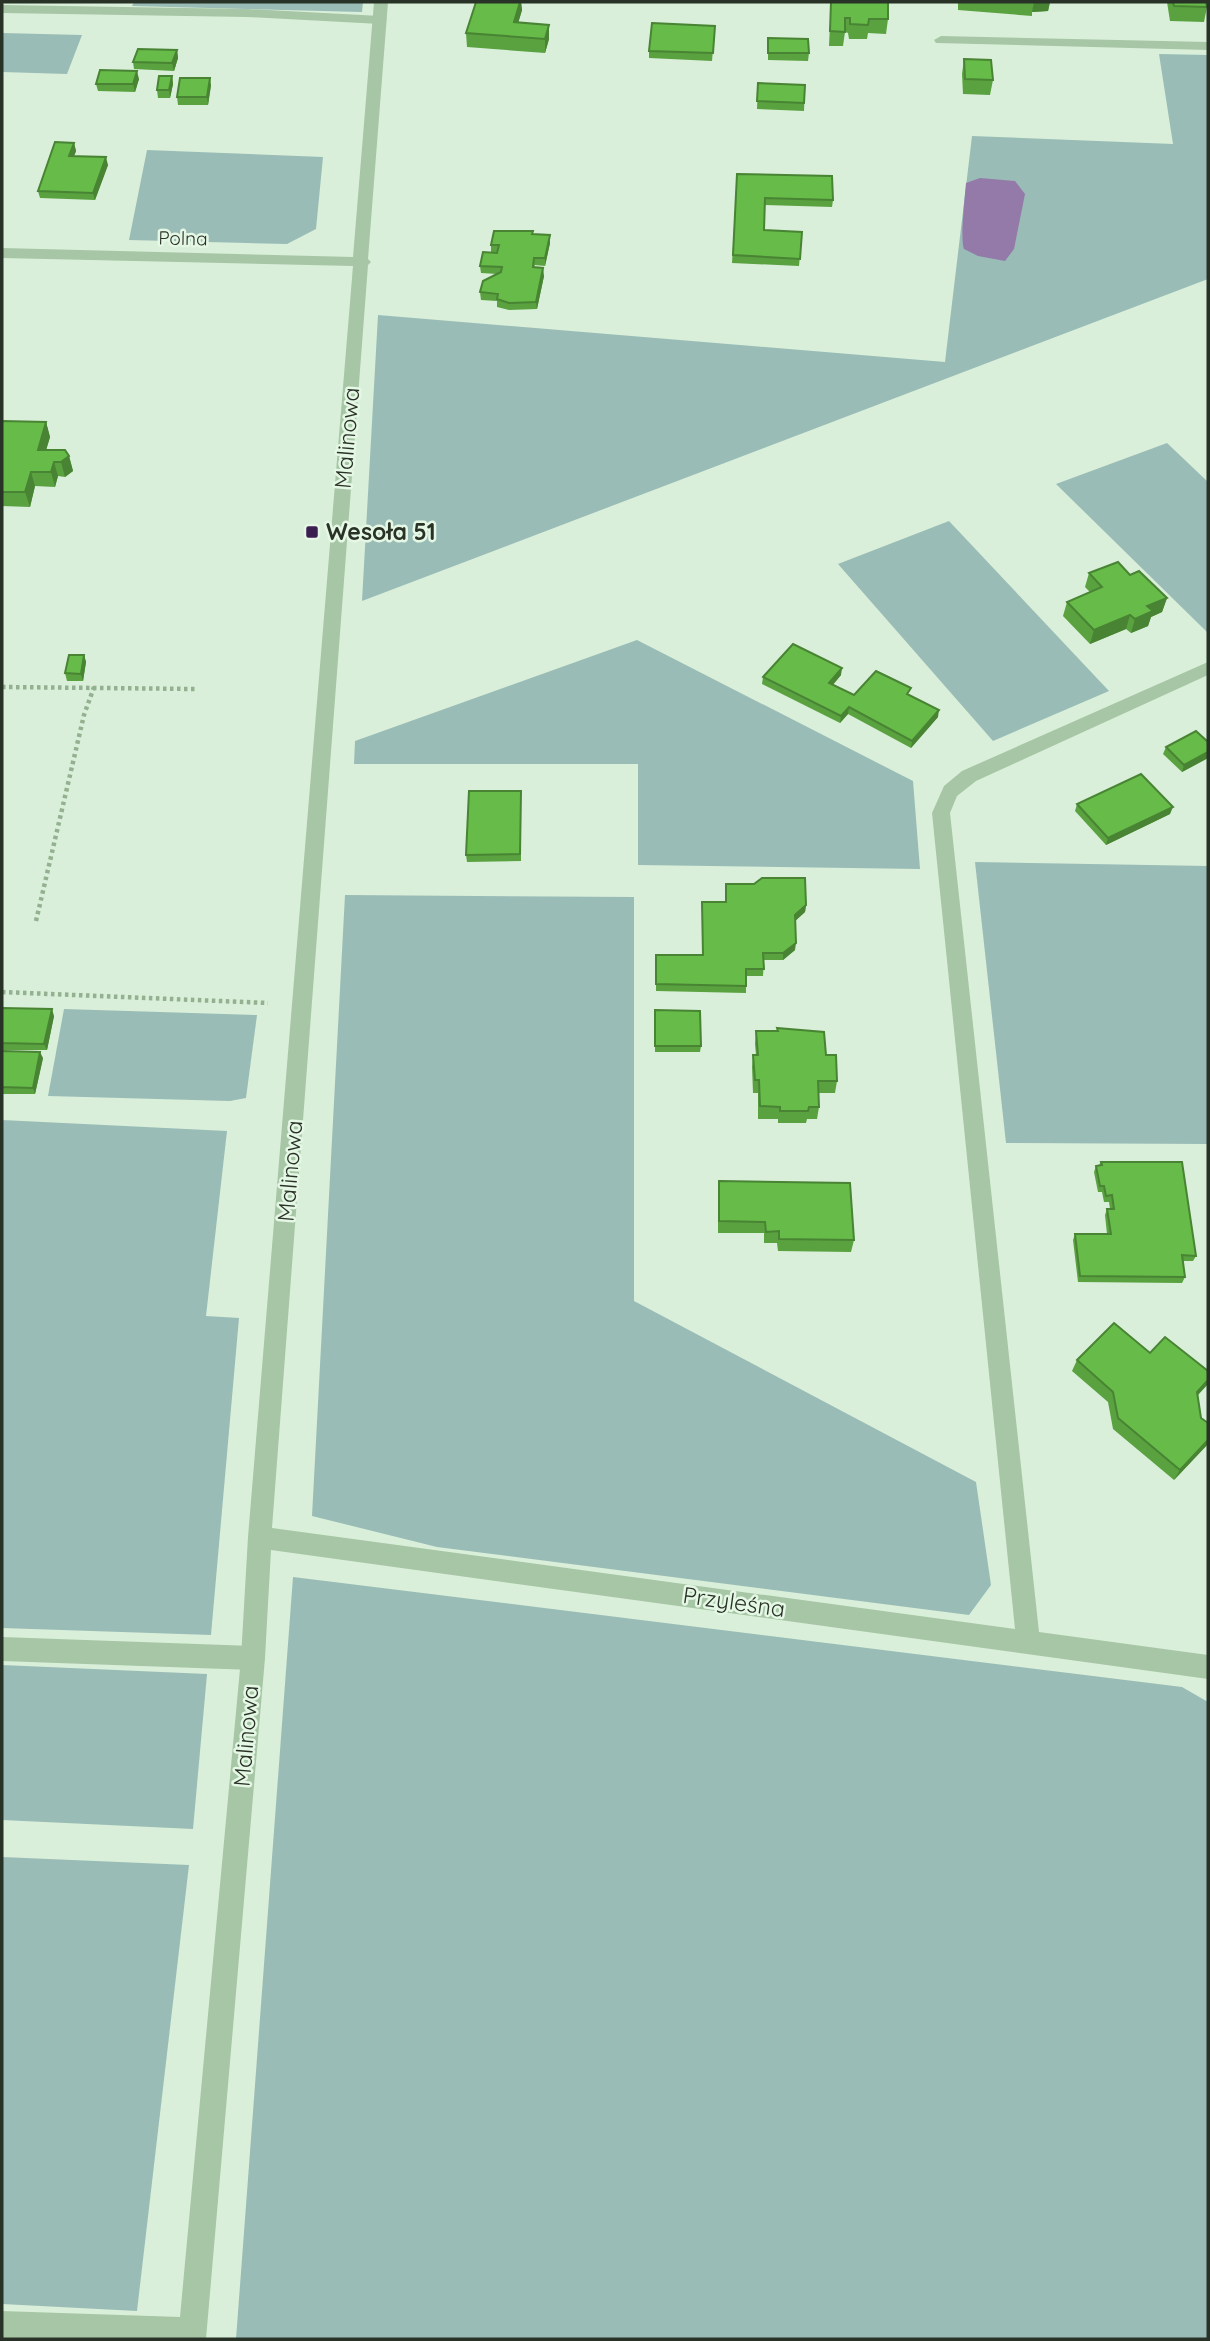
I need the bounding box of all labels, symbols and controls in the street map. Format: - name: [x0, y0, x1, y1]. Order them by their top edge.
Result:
- street label: Polna: [158, 226, 208, 250]
- street label: Malinowa: [328, 386, 365, 490]
- place label: Wesoła 51: [326, 517, 436, 546]
- marker: Wesoła 51: [304, 524, 320, 540]
- street label: Malinowa: [271, 1119, 308, 1223]
- street label: Przyleśna: [681, 1580, 787, 1623]
- street label: Malinowa: [227, 1684, 264, 1788]

